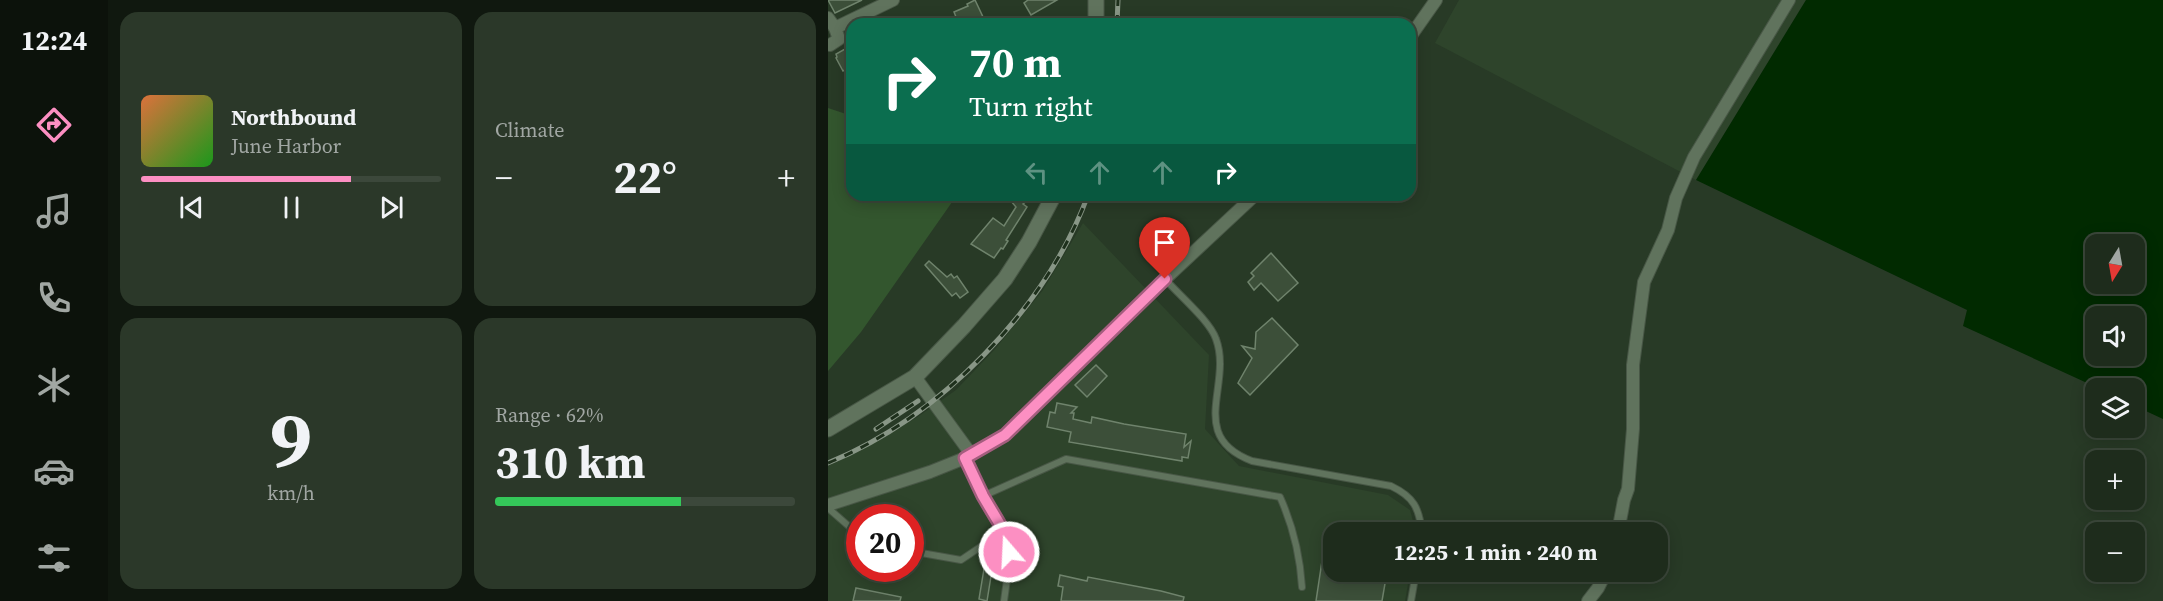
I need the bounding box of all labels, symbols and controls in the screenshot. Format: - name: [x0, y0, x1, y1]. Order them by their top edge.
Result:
- text: 12:24: [21, 22, 87, 59]
- text: 70 m: [969, 33, 1062, 91]
- icon: right: [870, 42, 948, 120]
- text: Turn right: [969, 88, 1093, 125]
- text: Northbound: [231, 102, 356, 132]
- icon: directions: [33, 104, 75, 146]
- text: Climate: [495, 116, 564, 144]
- text: June Harbor: [231, 132, 341, 160]
- text: 22°: [613, 146, 677, 208]
- text: −: [495, 155, 513, 200]
- text: +: [777, 155, 795, 200]
- icon: left: [1020, 156, 1053, 189]
- icon: ahead: [1083, 156, 1116, 189]
- icon: ahead: [1146, 156, 1179, 189]
- icon: right: [1209, 156, 1242, 189]
- icon: music: [33, 190, 75, 232]
- icon: previous: [175, 191, 208, 224]
- icon: pause: [275, 191, 308, 224]
- icon: next: [375, 191, 408, 224]
- pin: [1139, 217, 1190, 279]
- icon: arrive: [1148, 226, 1181, 259]
- north arrow: [2085, 234, 2145, 294]
- map controls: [2085, 234, 2145, 582]
- icon: phone: [33, 277, 75, 319]
- button: sound: [2085, 306, 2145, 366]
- icon: climate: [33, 364, 75, 406]
- button: layers: [2085, 378, 2145, 438]
- text: 9: [270, 386, 312, 493]
- text: Range · 62%: [495, 401, 604, 429]
- text: 310 km: [495, 431, 646, 493]
- icon: car: [33, 450, 75, 492]
- button: +: [2085, 450, 2145, 510]
- text: km/h: [267, 479, 315, 507]
- speed limit sign: 20: [846, 504, 924, 582]
- position arrow: [977, 520, 1041, 584]
- button: −: [2085, 522, 2145, 582]
- icon: filters: [33, 537, 75, 579]
- text: 12:25 · 1 min · 240 m: [1394, 537, 1597, 567]

